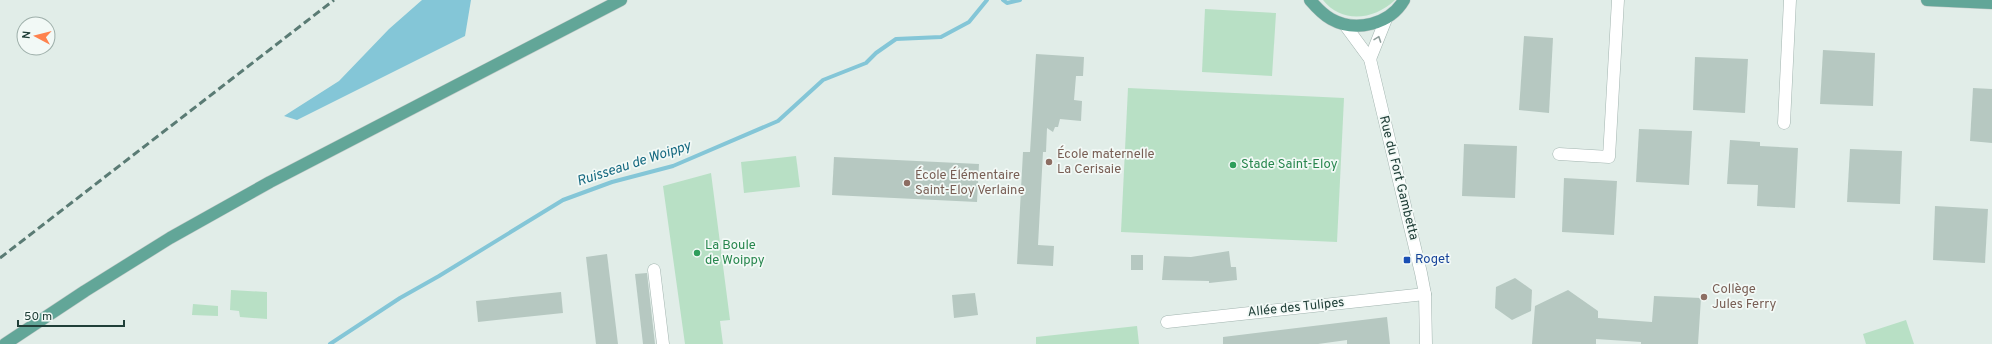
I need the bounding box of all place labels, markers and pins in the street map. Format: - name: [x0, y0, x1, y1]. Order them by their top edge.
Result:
- place label: École maternelle La Cerisaie: [1057, 145, 1155, 178]
- marker: École maternelle La Cerisaie: [1044, 157, 1054, 167]
- place label: Stade Saint-Eloy: [1241, 157, 1338, 173]
- marker: Stade Saint-Eloy: [1228, 160, 1238, 170]
- place label: École Élémentaire Saint-Eloy Verlaine: [915, 166, 1025, 199]
- marker: École Élémentaire Saint-Eloy Verlaine: [902, 178, 912, 188]
- place label: La Boule de Woippy: [705, 238, 765, 269]
- marker: La Boule de Woippy: [692, 248, 702, 258]
- place label: Roget: [1415, 252, 1450, 268]
- marker: Roget: [1402, 255, 1412, 265]
- place label: Collège Jules Ferry: [1712, 282, 1776, 313]
- marker: Collège Jules Ferry: [1699, 292, 1709, 302]

